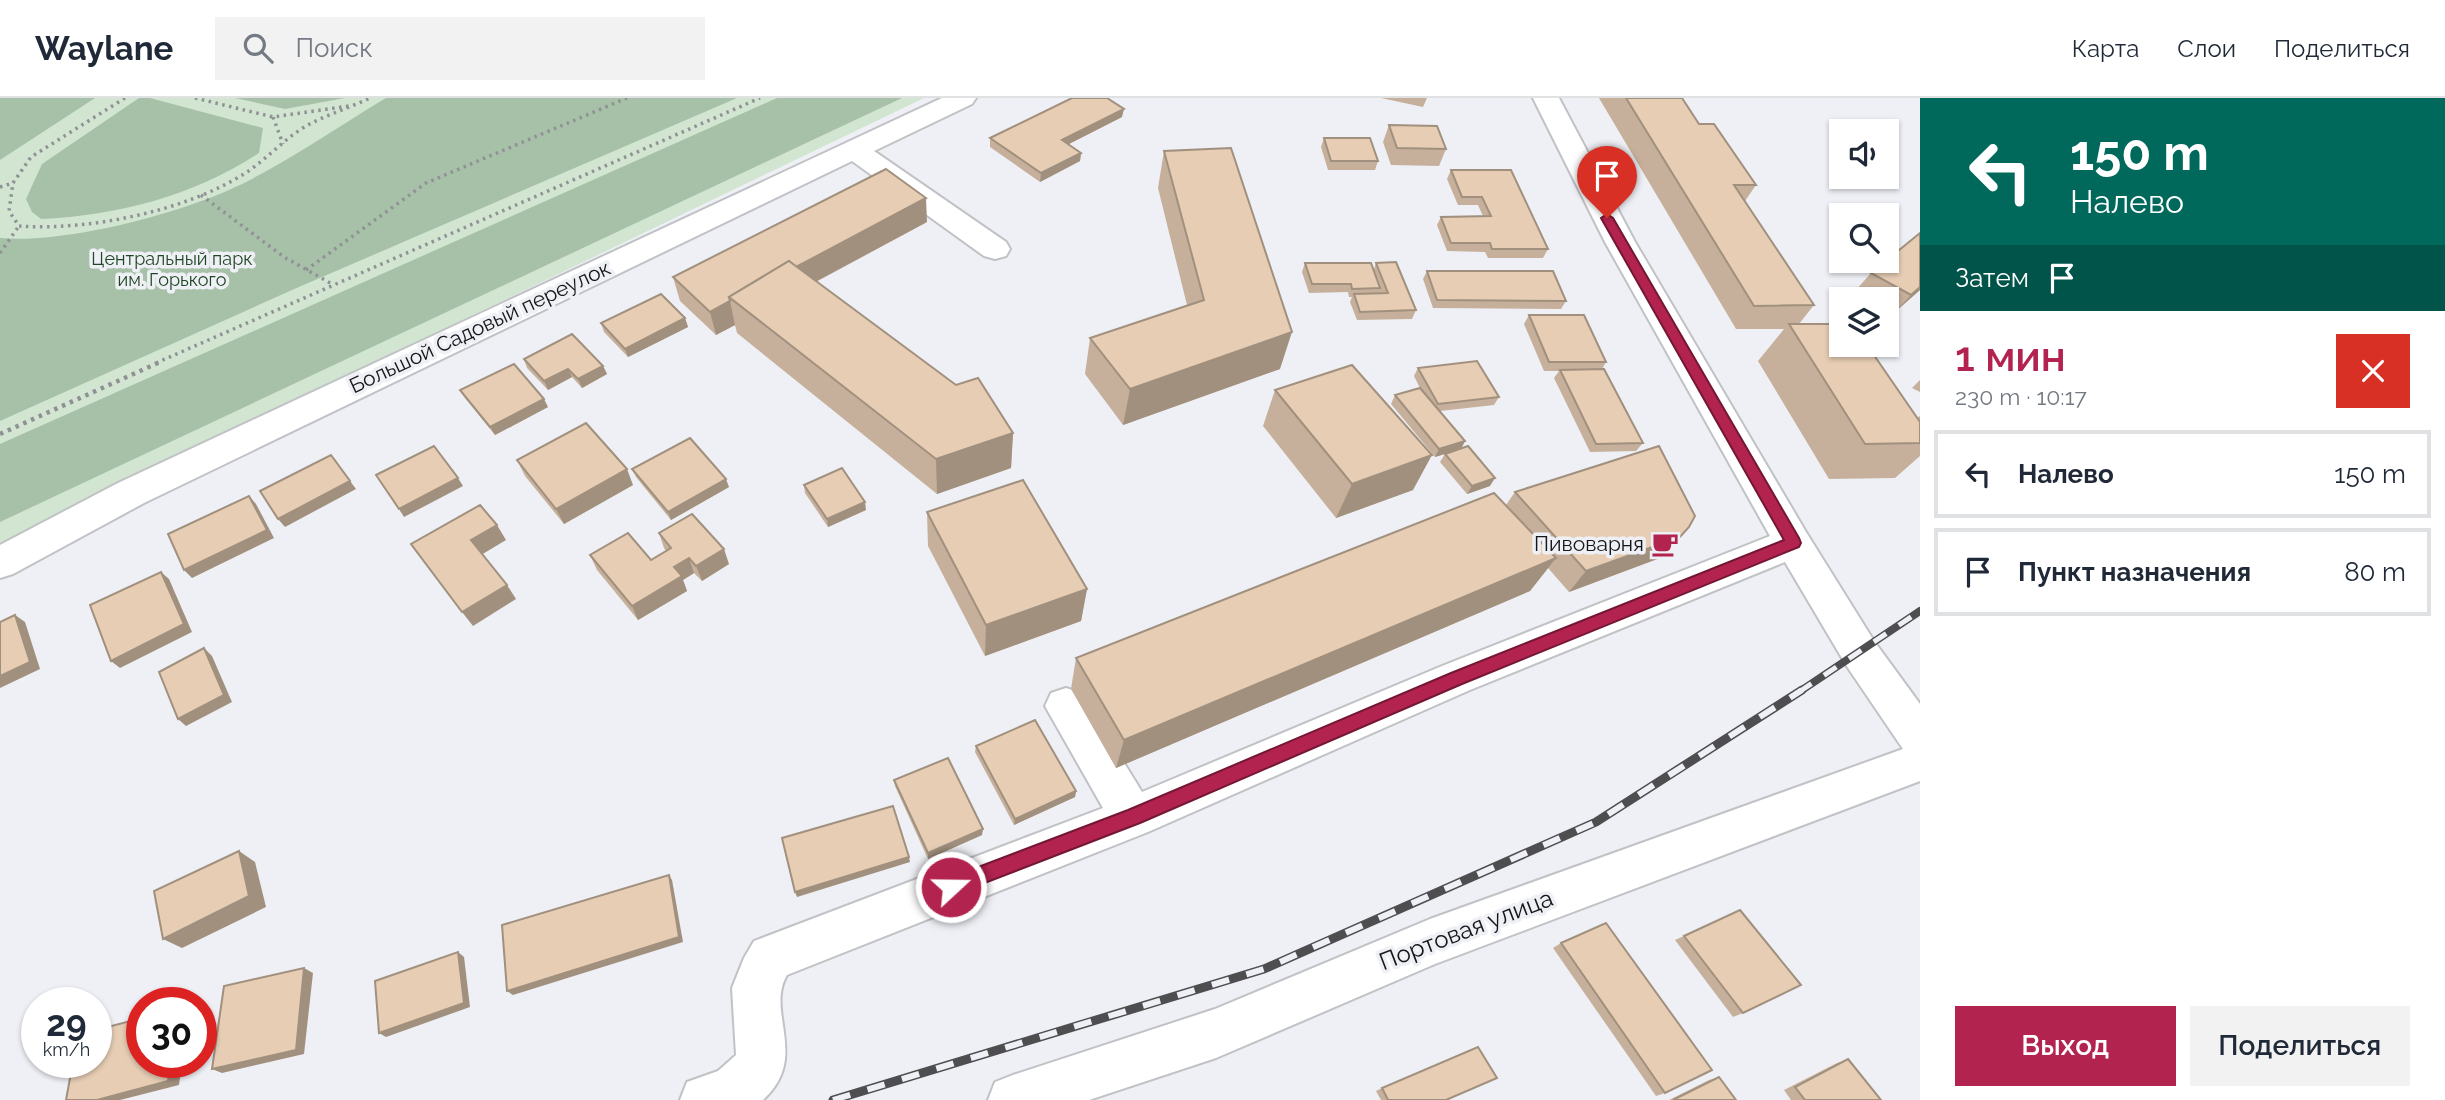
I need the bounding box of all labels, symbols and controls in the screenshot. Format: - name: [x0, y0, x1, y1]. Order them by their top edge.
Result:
- search box: [215, 17, 705, 80]
- text: Waylane: [35, 29, 173, 68]
- icon: search: [239, 29, 277, 67]
- text: Поиск: [295, 33, 373, 63]
- text: Карта: [2072, 34, 2139, 63]
- text: Слои: [2177, 34, 2236, 63]
- text: Поделиться: [2274, 34, 2410, 63]
- map controls: [1829, 119, 1899, 357]
- button: sound: [1829, 119, 1899, 189]
- text: 150 m: [2070, 124, 2209, 181]
- icon: left: [1955, 126, 2046, 217]
- pin: [1577, 146, 1637, 218]
- icon: arrive: [1588, 157, 1626, 195]
- text: Налево: [2070, 183, 2184, 220]
- button: search: [1829, 203, 1899, 273]
- park label: Центральный парк им. Горького: [91, 248, 253, 290]
- street label: Большой Садовый переулок: [345, 255, 614, 398]
- icon: arrive: [2043, 259, 2081, 297]
- text: Затем: [1955, 263, 2029, 293]
- button: layers: [1829, 287, 1899, 357]
- text: 1 мин: [1955, 332, 2066, 381]
- button: close: [2336, 334, 2410, 408]
- text: 230 m · 10:17: [1955, 383, 2087, 410]
- icon: left: [1959, 455, 1997, 493]
- text: Налево: [2018, 459, 2114, 489]
- text: 150 m: [2334, 459, 2406, 489]
- cafe icon: Пивоварня: [1650, 529, 1680, 559]
- place label: Пивоварня: [1534, 531, 1644, 556]
- icon: arrive: [1959, 553, 1997, 591]
- text: Пункт назначения: [2018, 557, 2251, 587]
- text: 80 m: [2344, 557, 2406, 587]
- position arrow: [914, 850, 988, 924]
- street label: Портовая улица: [1375, 883, 1557, 976]
- speed limit sign: 30: [126, 987, 217, 1078]
- text: 29: [46, 1003, 87, 1044]
- button: Выход: [1955, 1006, 2176, 1086]
- button: Поделиться: [2190, 1006, 2410, 1086]
- text: km/h: [43, 1039, 90, 1060]

